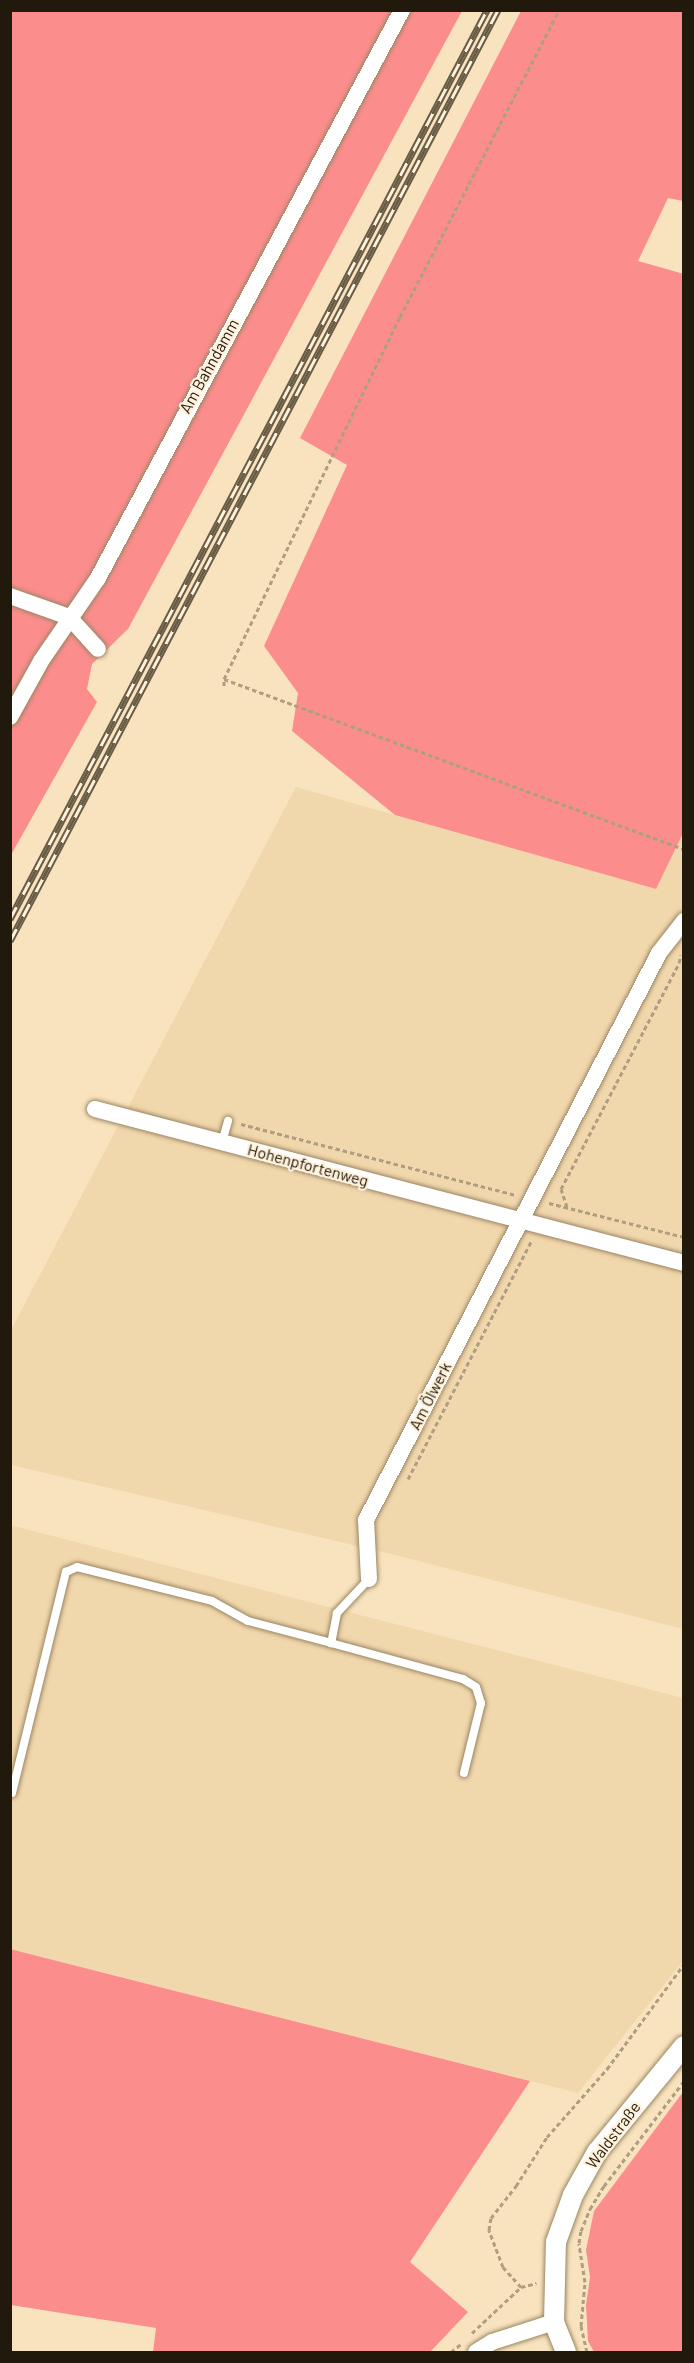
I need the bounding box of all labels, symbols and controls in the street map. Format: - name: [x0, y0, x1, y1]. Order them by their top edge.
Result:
- street label: Am Bahndamm: [175, 316, 243, 416]
- street label: Hohenpfortenweg: [245, 1140, 371, 1190]
- street label: Am Ölwerk: [405, 1359, 455, 1433]
- street label: Waldstraße: [582, 2098, 644, 2172]

